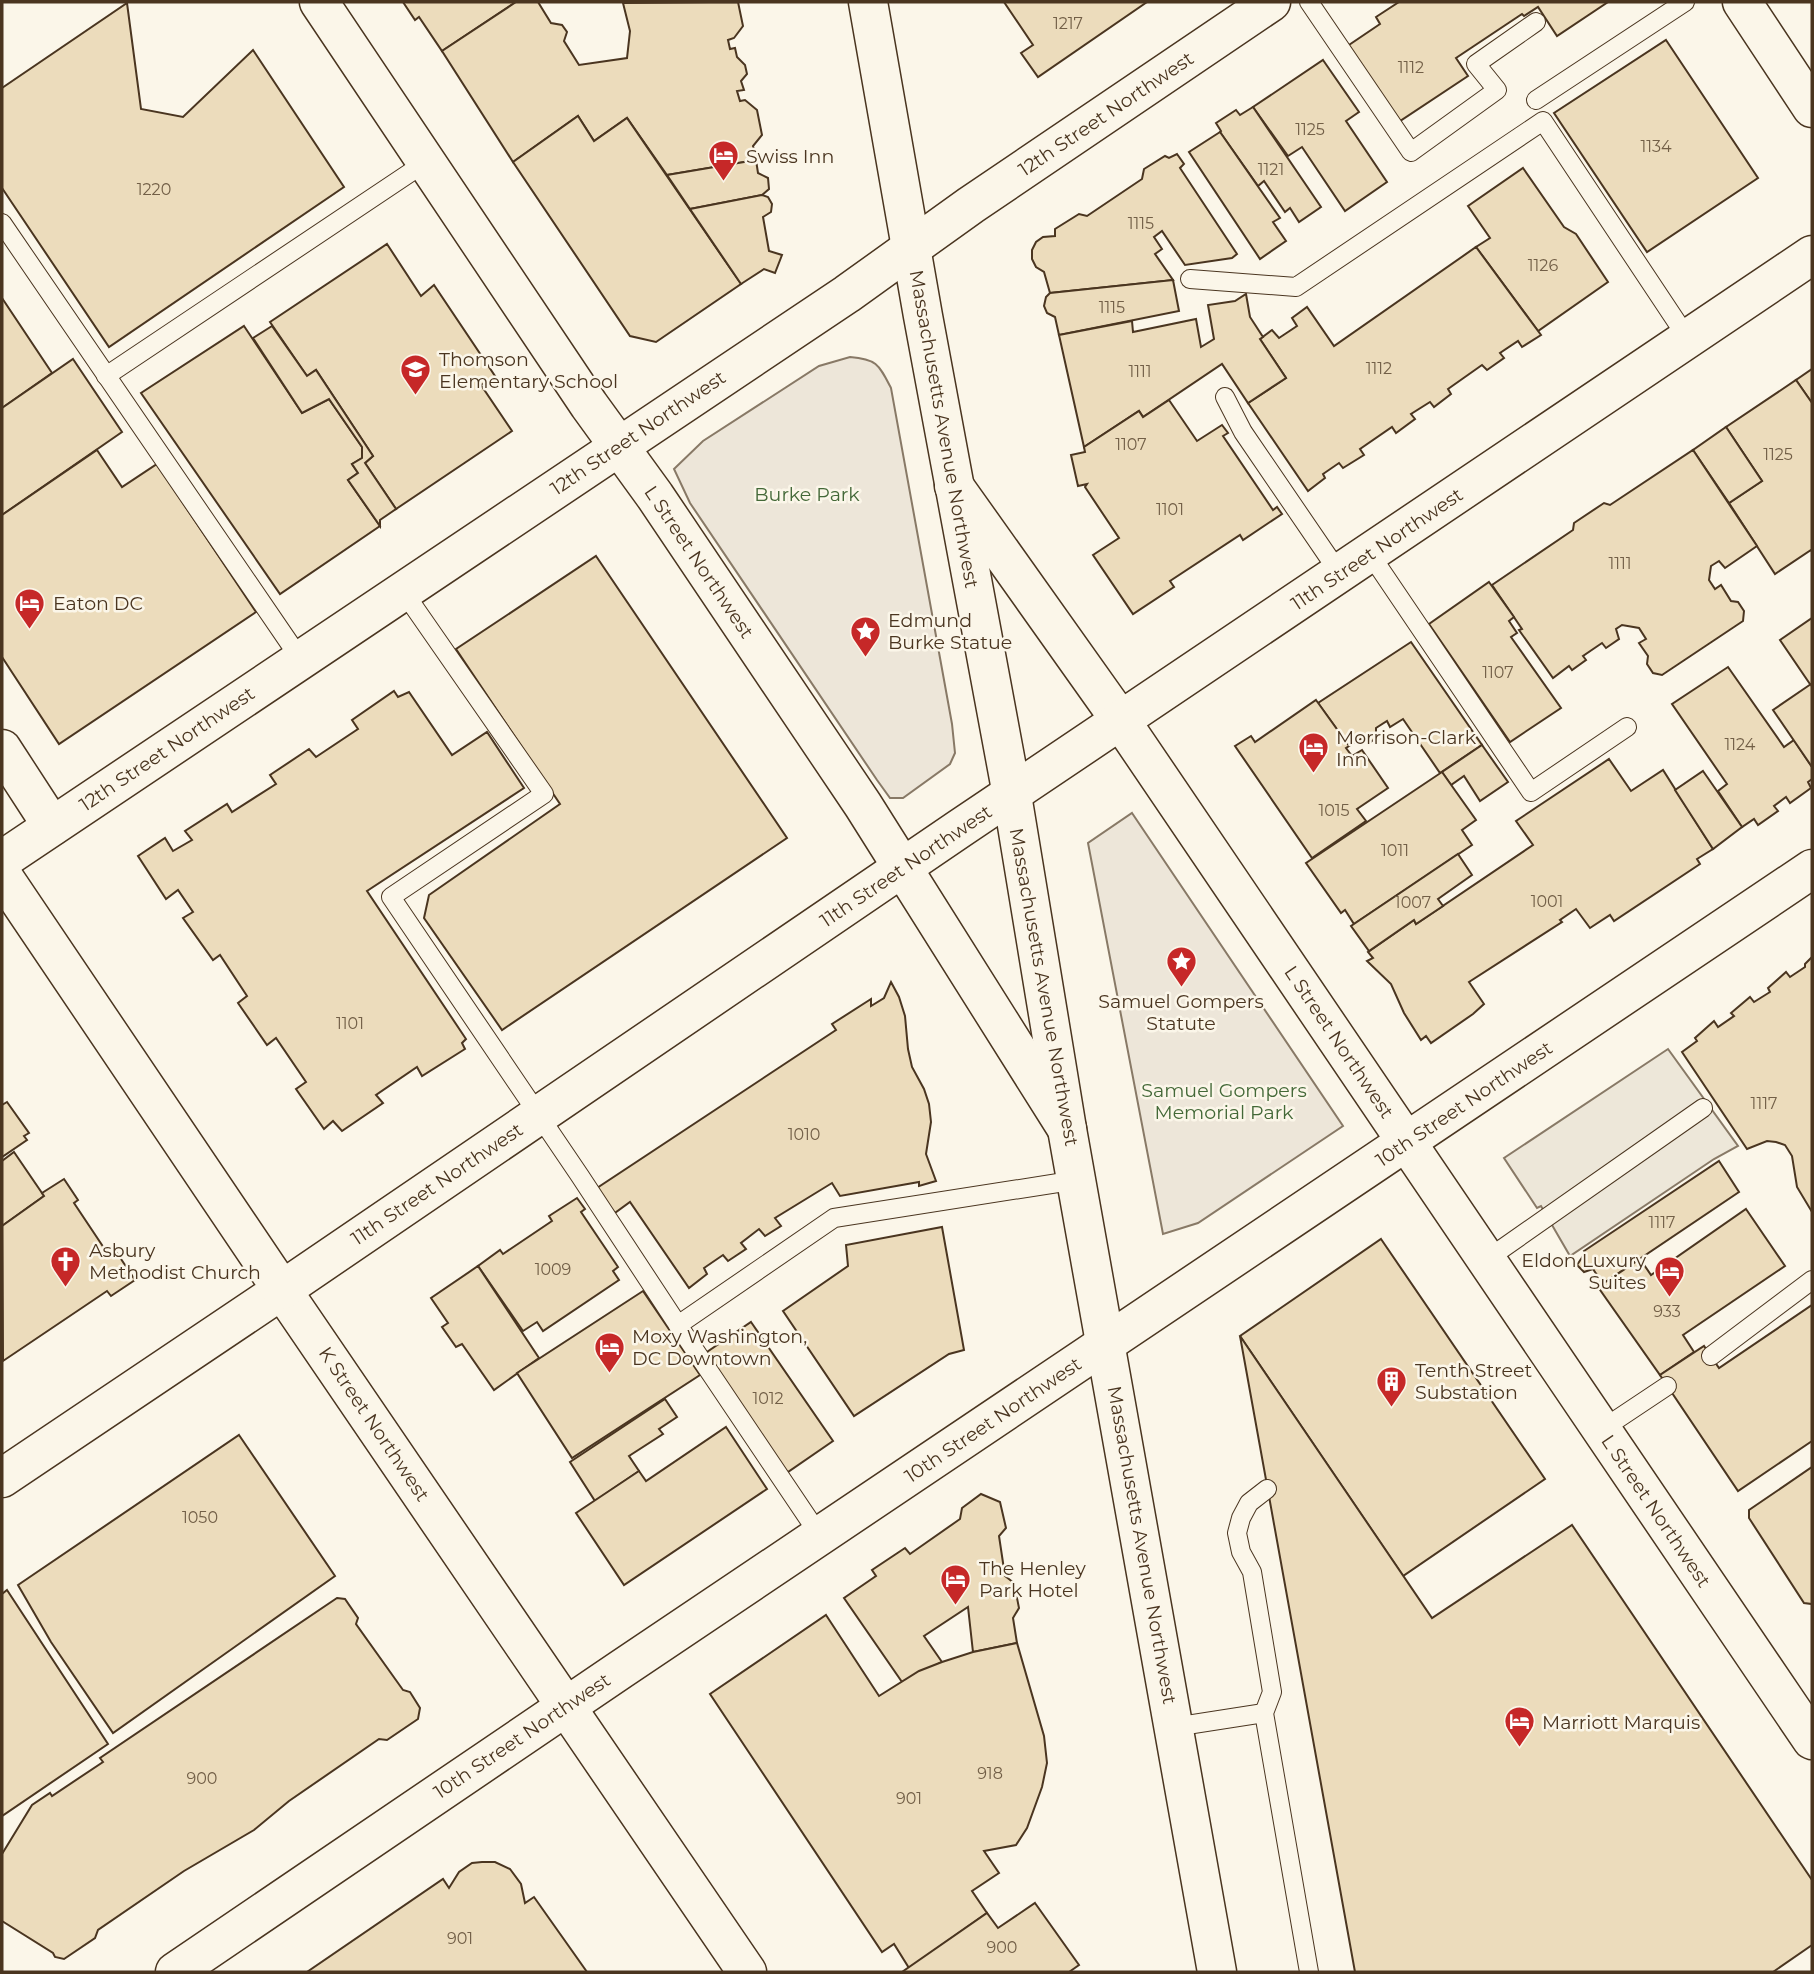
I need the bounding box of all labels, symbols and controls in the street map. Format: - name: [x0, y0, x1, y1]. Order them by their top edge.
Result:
- house number: 1217: [1053, 14, 1083, 33]
- street label: 12th Street Northwest: [1014, 47, 1198, 181]
- house number: 1112: [1398, 58, 1424, 77]
- house number: 1125: [1295, 120, 1325, 139]
- house number: 1134: [1640, 137, 1672, 156]
- hotel icon: Swiss Inn: [706, 139, 740, 183]
- place label: Swiss Inn: [746, 145, 834, 168]
- house number: 1121: [1258, 160, 1284, 179]
- house number: 1220: [137, 180, 171, 199]
- house number: 1115: [1128, 214, 1154, 233]
- house number: 1126: [1528, 256, 1558, 275]
- street label: Massachusetts Avenue Northwest: [905, 268, 983, 590]
- house number: 1115: [1099, 298, 1125, 317]
- place label: Thomson Elementary School: [439, 348, 618, 393]
- school or university icon: Thomson Elementary School: [399, 353, 433, 397]
- house number: 1112: [1366, 359, 1392, 378]
- house number: 1111: [1128, 362, 1152, 381]
- street label: 12th Street Northwest: [546, 366, 730, 500]
- house number: 1107: [1115, 435, 1147, 454]
- house number: 1125: [1763, 445, 1793, 464]
- street label: L Street Northwest: [639, 481, 759, 643]
- park label: Burke Park: [754, 483, 860, 506]
- street label: 11th Street Northwest: [1287, 483, 1467, 615]
- house number: 1101: [1156, 500, 1184, 519]
- house number: 1111: [1608, 554, 1632, 573]
- hotel icon: Eaton DC: [13, 586, 47, 630]
- place label: Eaton DC: [53, 592, 143, 615]
- place label: Edmund Burke Statue: [888, 609, 1012, 654]
- place icon: Edmund Burke Statue: [848, 614, 882, 658]
- house number: 1107: [1482, 663, 1514, 682]
- street label: 12th Street Northwest: [75, 682, 259, 816]
- place label: Morrison-Clark Inn: [1336, 726, 1477, 771]
- hotel icon: Morrison-Clark Inn: [1296, 731, 1330, 775]
- house number: 1124: [1725, 735, 1756, 754]
- street label: 11th Street Northwest: [816, 800, 996, 932]
- house number: 1015: [1318, 801, 1350, 820]
- street label: Massachusetts Avenue Northwest: [1005, 826, 1083, 1148]
- house number: 1011: [1381, 841, 1409, 860]
- house number: 1001: [1531, 892, 1563, 911]
- house number: 1007: [1395, 893, 1431, 912]
- place icon: Samuel Gompers Statute: [1164, 945, 1198, 989]
- street label: L Street Northwest: [1279, 961, 1399, 1123]
- place label: Samuel Gompers Statute: [1098, 990, 1264, 1035]
- house number: 1101: [336, 1014, 364, 1033]
- street label: 10th Street Northwest: [1371, 1036, 1557, 1172]
- park label: Samuel Gompers Memorial Park: [1141, 1079, 1307, 1124]
- house number: 1117: [1751, 1094, 1777, 1113]
- street label: 11th Street Northwest: [347, 1118, 527, 1250]
- house number: 1010: [788, 1125, 820, 1144]
- house number: 1117: [1649, 1213, 1675, 1232]
- place label: Asbury Methodist Church: [89, 1239, 261, 1284]
- church icon: Asbury Methodist Church: [49, 1244, 83, 1288]
- place label: Eldon Luxury Suites: [1521, 1249, 1647, 1294]
- hotel icon: Eldon Luxury Suites: [1652, 1254, 1686, 1298]
- house number: 1009: [535, 1260, 571, 1279]
- house number: 933: [1653, 1302, 1681, 1321]
- place label: Moxy Washington, DC Downtown: [632, 1325, 807, 1370]
- hotel icon: Moxy Washington, DC Downtown: [592, 1330, 626, 1374]
- street label: K Street Northwest: [314, 1342, 434, 1506]
- street label: 10th Street Northwest: [900, 1352, 1086, 1488]
- place label: Tenth Street Substation: [1415, 1359, 1532, 1404]
- building icon: Tenth Street Substation: [1375, 1364, 1409, 1408]
- street label: Massachusetts Avenue Northwest: [1103, 1384, 1181, 1706]
- house number: 1012: [752, 1389, 784, 1408]
- street label: L Street Northwest: [1596, 1430, 1716, 1592]
- house number: 1050: [182, 1508, 218, 1527]
- place label: The Henley Park Hotel: [979, 1557, 1086, 1602]
- hotel icon: The Henley Park Hotel: [939, 1562, 973, 1606]
- street label: 10th Street Northwest: [429, 1668, 615, 1804]
- hotel icon: Marriott Marquis: [1502, 1705, 1536, 1749]
- place label: Marriott Marquis: [1542, 1711, 1700, 1734]
- house number: 918: [977, 1764, 1003, 1783]
- house number: 900: [187, 1769, 217, 1788]
- house number: 901: [896, 1789, 922, 1808]
- house number: 901: [447, 1929, 473, 1948]
- house number: 900: [987, 1938, 1017, 1957]

